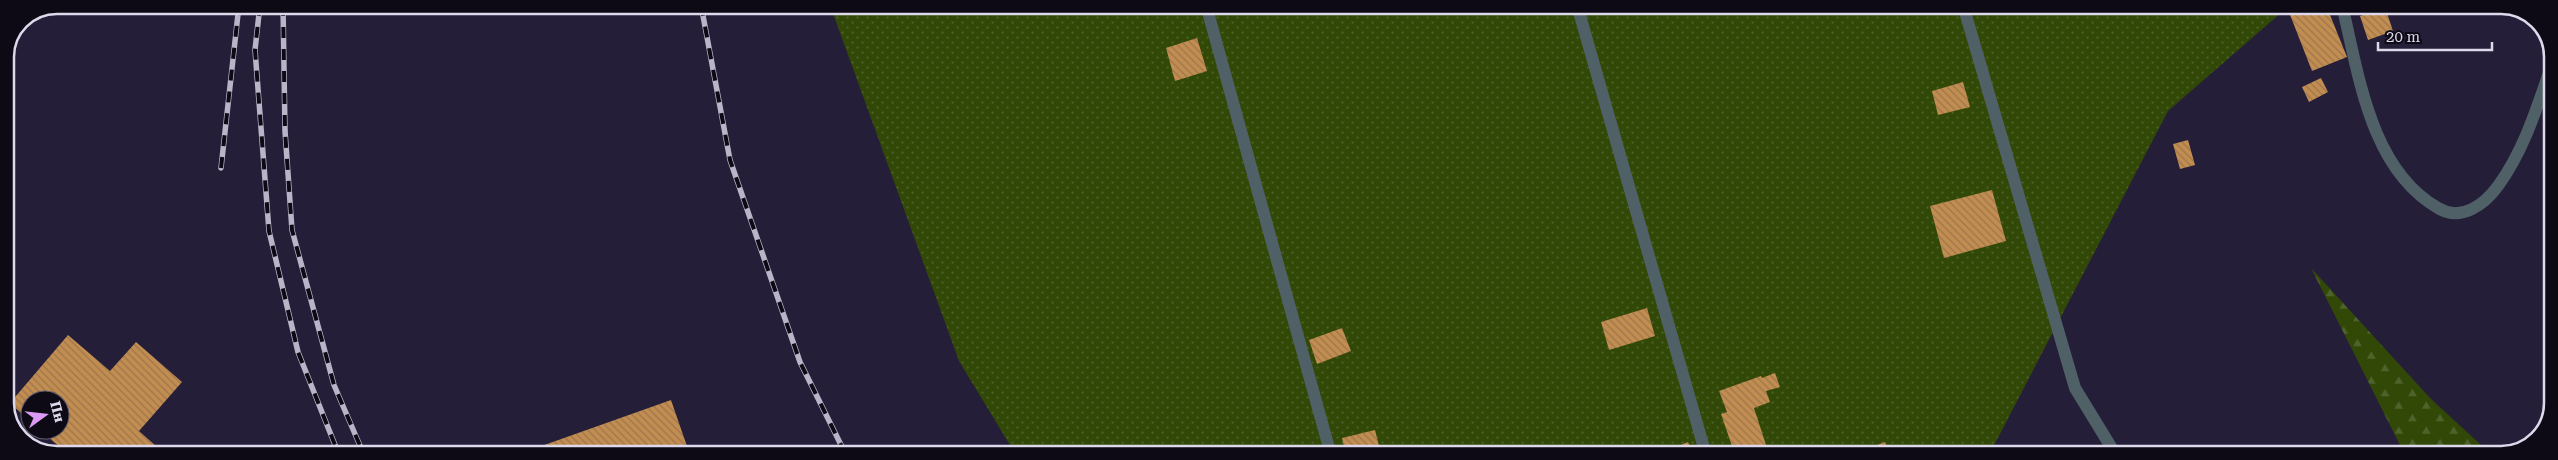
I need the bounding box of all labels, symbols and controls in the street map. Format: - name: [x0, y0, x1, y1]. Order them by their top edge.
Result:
- scale bar: [2378, 20, 2492, 52]
- text: 20 m: [2386, 28, 2421, 46]
- north arrow: [20, 390, 70, 440]
- text: Пн: [47, 399, 68, 424]

